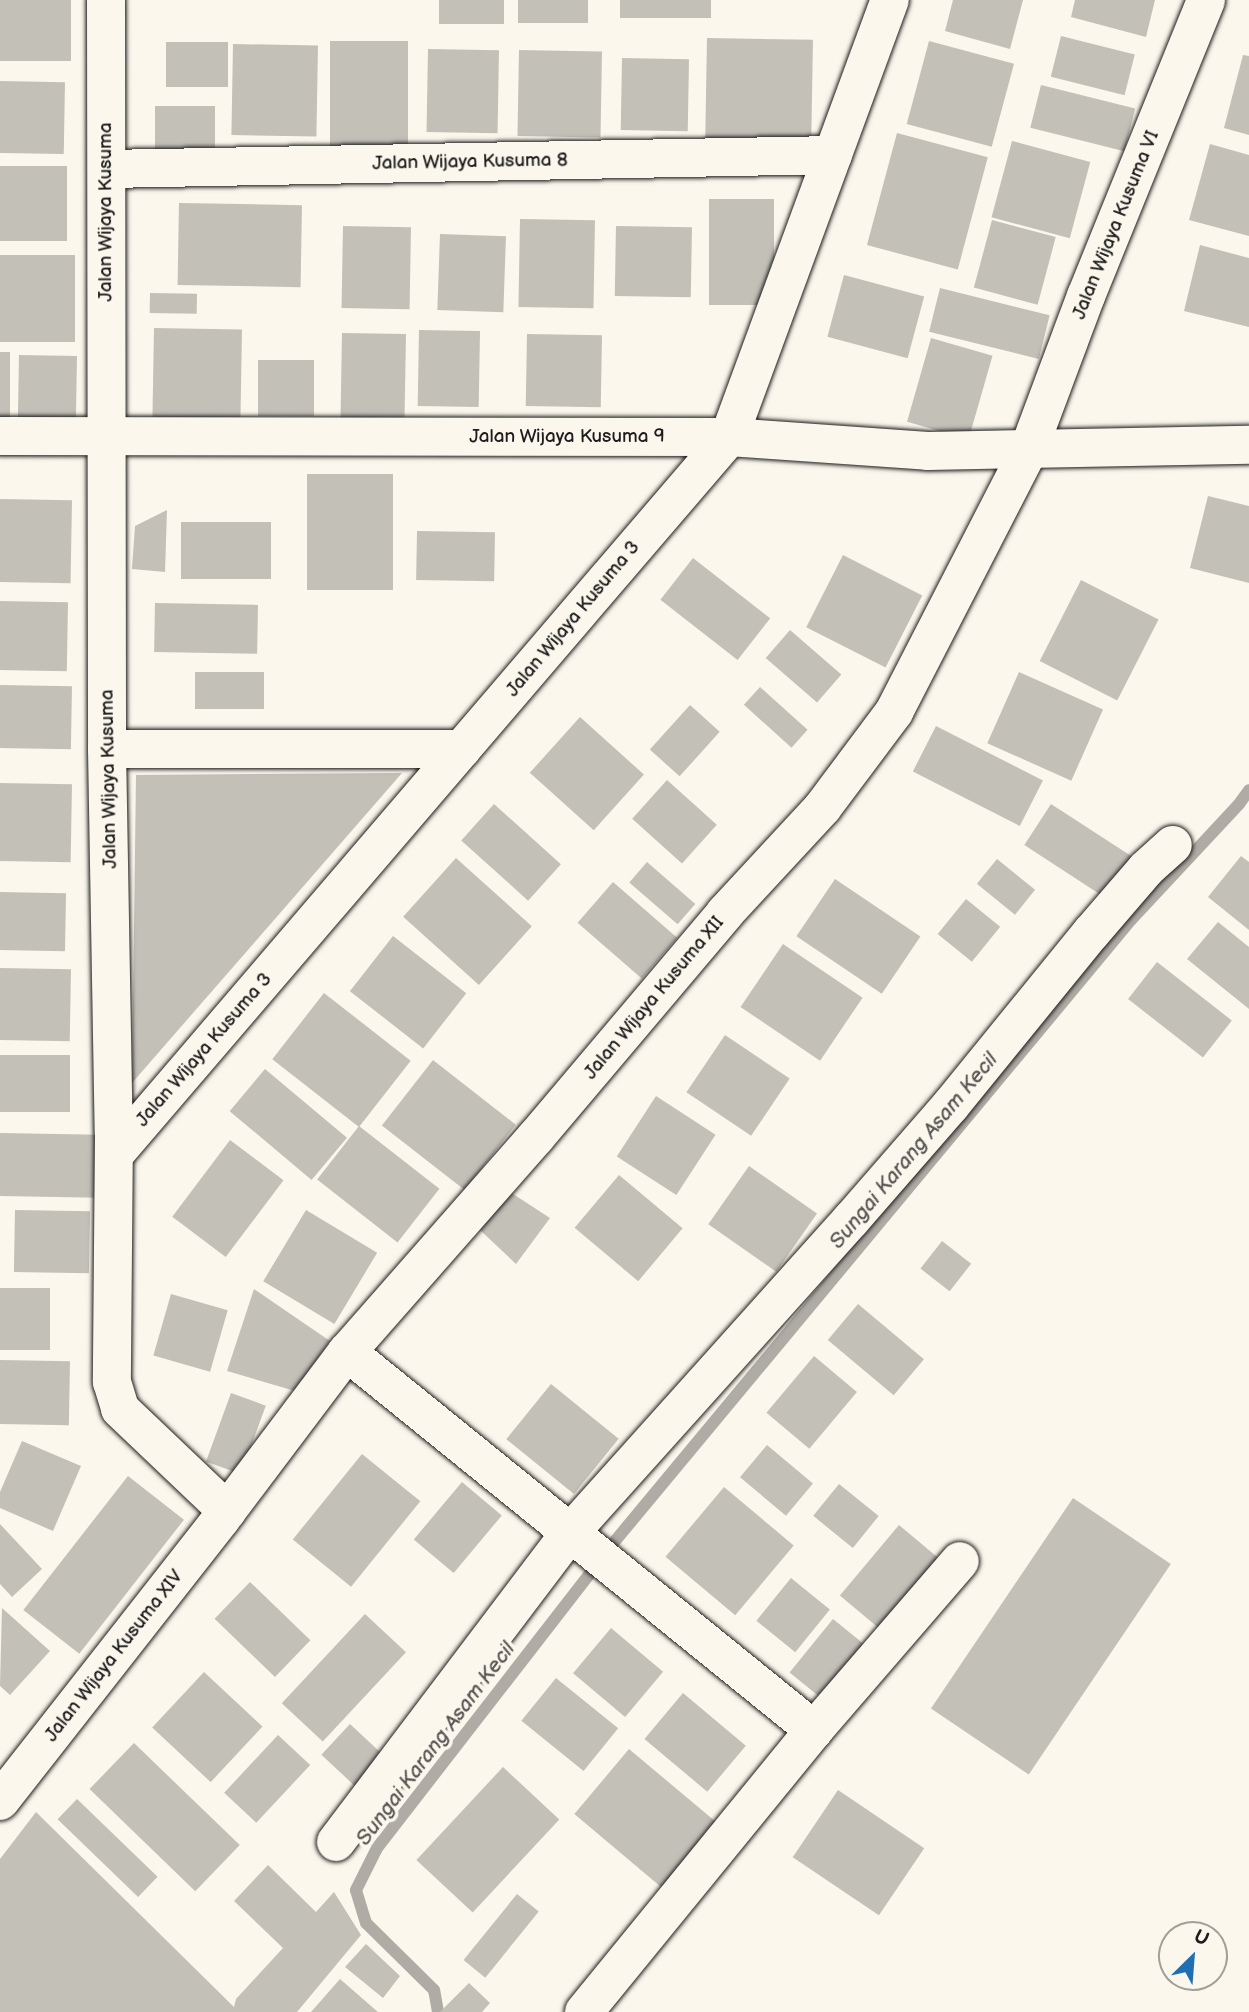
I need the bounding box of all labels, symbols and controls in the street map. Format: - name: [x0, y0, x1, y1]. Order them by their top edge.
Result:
- street label: Jalan Wijaya Kusuma: [95, 122, 117, 302]
- street label: Jalan Wijaya Kusuma VI: [1067, 127, 1165, 323]
- street label: Jalan Wijaya Kusuma 8: [372, 149, 568, 175]
- street label: Jalan Wijaya Kusuma 9: [469, 426, 665, 448]
- street label: Jalan Wijaya Kusuma 3: [501, 536, 645, 702]
- street label: Jalan Wijaya Kusuma: [96, 689, 122, 869]
- street label: Jalan Wijaya Kusuma XII: [579, 911, 729, 1085]
- street label: Jalan Wijaya Kusuma 3: [131, 968, 277, 1132]
- water label: Sungai Karang Asam Kecil: [825, 1048, 1003, 1254]
- street label: Jalan Wijaya Kusuma XIV: [39, 1565, 189, 1747]
- water label: Sungai Karang Asam Kecil: [351, 1637, 521, 1851]
- north arrow: [1158, 1921, 1228, 1991]
- text: U: [1190, 1925, 1212, 1952]

